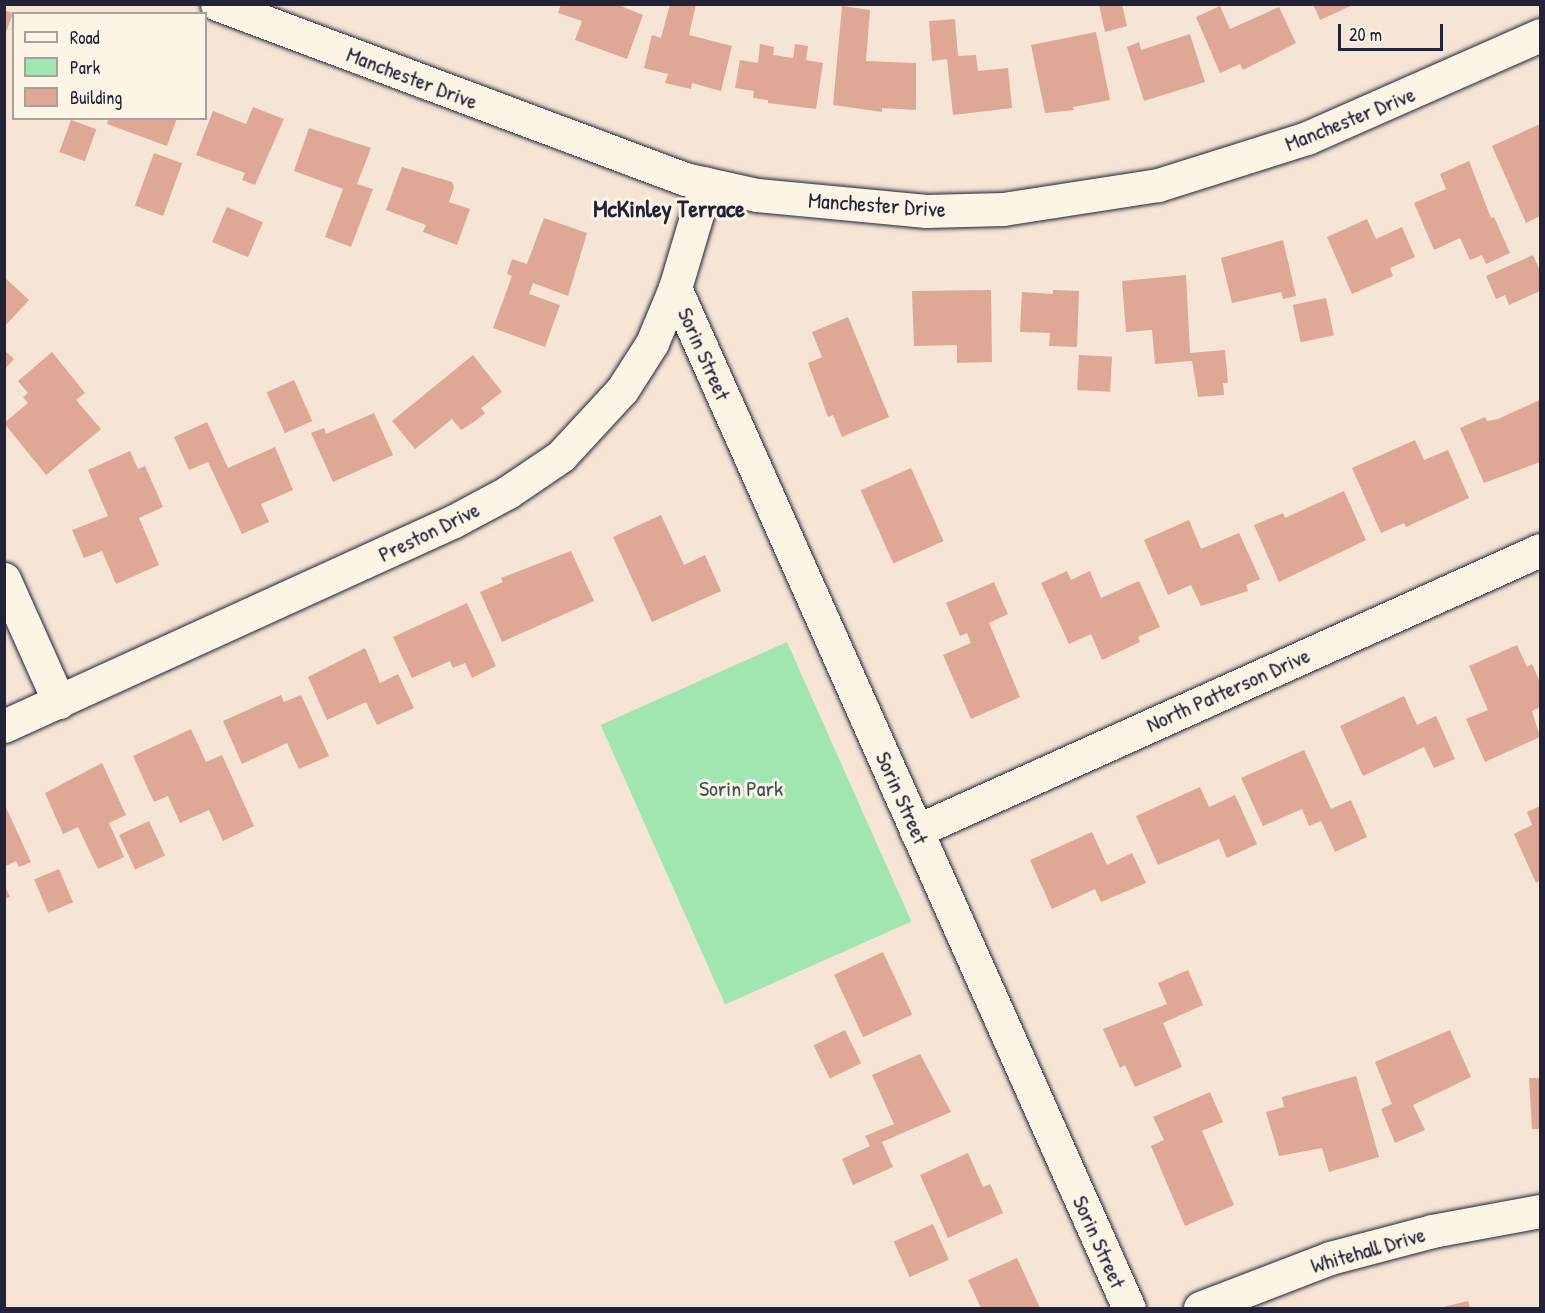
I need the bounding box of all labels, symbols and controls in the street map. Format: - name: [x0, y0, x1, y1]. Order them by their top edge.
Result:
- legend: [12, 12, 207, 120]
- scale bar: [1341, 12, 1446, 50]
- text: 20 m: [1349, 22, 1382, 47]
- text: Road: [70, 25, 100, 50]
- street label: Manchester Drive: [343, 41, 481, 115]
- text: Park: [70, 55, 100, 80]
- street label: Manchester Drive: [1281, 81, 1419, 157]
- text: Building: [70, 85, 122, 110]
- street label: Manchester Drive: [807, 187, 947, 223]
- district label: McKinley Terrace: [593, 195, 745, 223]
- street label: Sorin Street: [672, 304, 736, 404]
- street label: Preston Drive: [374, 496, 484, 568]
- street label: North Patterson Drive: [1142, 642, 1314, 738]
- street label: Sorin Street: [870, 748, 934, 848]
- park label: Sorin Park: [699, 776, 783, 802]
- street label: Sorin Street: [1067, 1192, 1131, 1292]
- street label: Whitehall Drive: [1308, 1221, 1428, 1279]

